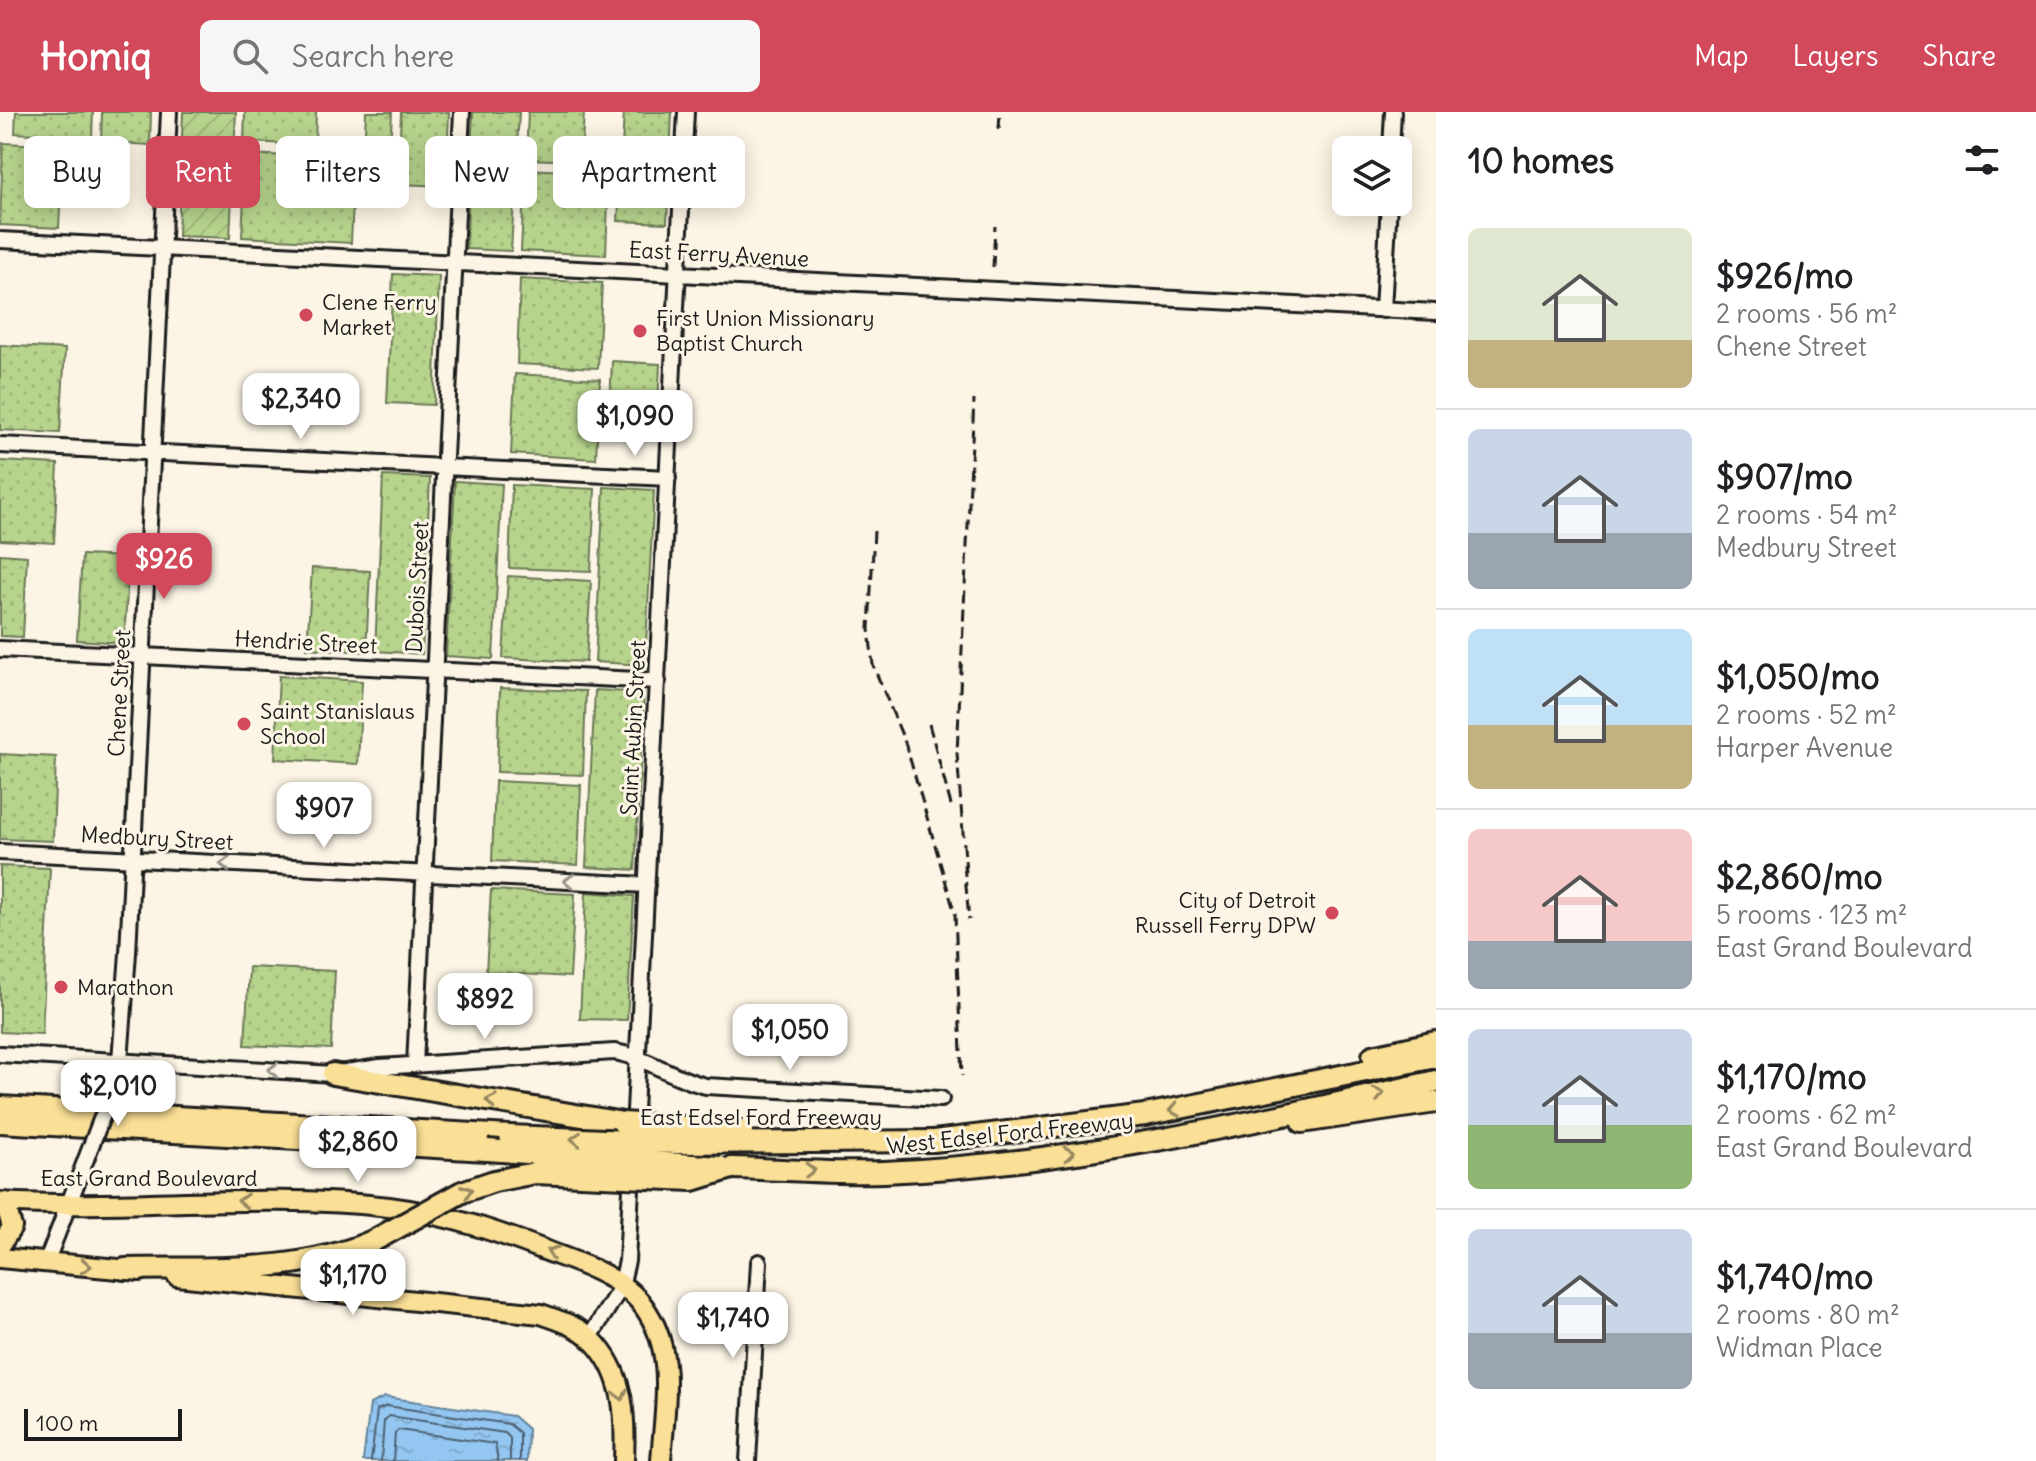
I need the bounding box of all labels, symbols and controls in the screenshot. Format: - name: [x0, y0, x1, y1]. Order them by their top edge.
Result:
- search box: [200, 20, 760, 92]
- text: Homiq: [40, 33, 152, 80]
- icon: search: [228, 34, 272, 78]
- text: Search here: [292, 37, 454, 75]
- text: Map: [1694, 38, 1749, 74]
- text: Layers: [1793, 38, 1879, 74]
- text: Share: [1923, 38, 1996, 74]
- chip: Buy: [24, 136, 130, 208]
- chip: Rent: [146, 136, 260, 208]
- chip: Filters: [276, 136, 409, 208]
- chip: New: [425, 136, 537, 208]
- chip: Apartment: [553, 136, 745, 208]
- map controls: [1332, 136, 1412, 216]
- button: layers: [1332, 136, 1412, 216]
- icon: filters: [1960, 138, 2004, 182]
- text: 10 homes: [1468, 139, 1614, 182]
- street label: East Ferry Avenue: [628, 235, 810, 273]
- text: $926/mo: [1716, 254, 1853, 297]
- icon: home: [1532, 260, 1628, 356]
- place label: Clene Ferry Market: [322, 288, 437, 341]
- text: 2 rooms · 56 m²: [1716, 297, 1897, 330]
- place label: First Union Missionary Baptist Church: [656, 304, 875, 357]
- marker: Clene Ferry Market: [297, 306, 315, 324]
- marker: First Union Missionary Baptist Church: [631, 322, 649, 340]
- text: Chene Street: [1716, 330, 1867, 363]
- pin: $2,340: [236, 373, 366, 441]
- text: $2,340: [260, 382, 342, 415]
- pin: $1,090: [570, 390, 700, 458]
- text: $1,090: [596, 399, 674, 432]
- text: $907/mo: [1716, 455, 1853, 498]
- icon: home: [1532, 461, 1628, 557]
- text: 2 rooms · 54 m²: [1716, 498, 1898, 531]
- street label: Dubois Street: [400, 520, 434, 654]
- text: Medbury Street: [1716, 531, 1897, 564]
- pin: $926: [117, 533, 211, 601]
- text: $926: [135, 542, 193, 575]
- street label: Hendrie Street: [234, 624, 378, 660]
- street label: Chene Street: [102, 629, 136, 757]
- street label: Saint Aubin Street: [614, 640, 652, 816]
- text: $1,050/mo: [1716, 655, 1880, 698]
- icon: home: [1532, 661, 1628, 757]
- place label: Saint Stanislaus School: [260, 697, 415, 750]
- text: 2 rooms · 52 m²: [1716, 698, 1897, 731]
- marker: Saint Stanislaus School: [235, 715, 253, 733]
- text: Harper Avenue: [1716, 731, 1893, 764]
- pin: $907: [277, 782, 371, 850]
- text: $907: [295, 791, 353, 824]
- street label: Medbury Street: [80, 820, 234, 856]
- one-way arrow: [218, 855, 231, 872]
- text: $2,860/mo: [1716, 855, 1883, 898]
- icon: home: [1532, 861, 1628, 957]
- one-way arrow: [562, 873, 575, 890]
- place label: City of Detroit Russell Ferry DPW: [1135, 886, 1316, 939]
- text: 5 rooms · 123 m²: [1716, 898, 1908, 931]
- marker: City of Detroit Russell Ferry DPW: [1323, 904, 1341, 922]
- text: East Grand Boulevard: [1716, 931, 1973, 964]
- place label: Marathon: [77, 973, 174, 1001]
- pin: $892: [438, 973, 532, 1041]
- marker: Marathon: [52, 978, 70, 996]
- text: $892: [456, 982, 514, 1015]
- pin: $1,050: [725, 1004, 855, 1072]
- text: $1,050: [751, 1013, 829, 1046]
- text: $1,170/mo: [1716, 1055, 1867, 1098]
- pin: $2,010: [53, 1060, 183, 1128]
- icon: home: [1532, 1061, 1628, 1157]
- one-way arrow: [266, 1062, 279, 1079]
- text: $2,010: [79, 1069, 157, 1102]
- one-way arrow: [1371, 1086, 1385, 1103]
- one-way arrow: [484, 1093, 498, 1110]
- text: 2 rooms · 62 m²: [1716, 1098, 1897, 1131]
- one-way arrow: [1167, 1101, 1181, 1118]
- street label: East Edsel Ford Freeway: [640, 1103, 882, 1131]
- street label: West Edsel Ford Freeway: [885, 1106, 1135, 1160]
- pin: $2,860: [293, 1116, 423, 1184]
- text: $2,860: [317, 1125, 399, 1158]
- one-way arrow: [569, 1130, 582, 1147]
- text: East Grand Boulevard: [1716, 1131, 1973, 1164]
- one-way arrow: [1062, 1146, 1075, 1163]
- one-way arrow: [804, 1161, 817, 1179]
- street label: East Grand Boulevard: [40, 1164, 258, 1192]
- one-way arrow: [459, 1184, 473, 1201]
- one-way arrow: [236, 1192, 249, 1209]
- one-way arrow: [546, 1245, 560, 1262]
- pin: $1,170: [288, 1249, 418, 1317]
- text: $1,740/mo: [1716, 1255, 1873, 1298]
- one-way arrow: [80, 1257, 93, 1274]
- text: $1,170: [319, 1258, 387, 1291]
- icon: home: [1532, 1261, 1628, 1357]
- pin: $1,740: [668, 1292, 798, 1360]
- text: 2 rooms · 80 m²: [1716, 1298, 1900, 1331]
- text: $1,740: [696, 1301, 770, 1334]
- text: Widman Place: [1716, 1331, 1883, 1364]
- one-way arrow: [612, 1387, 628, 1401]
- scale bar: [24, 1405, 182, 1441]
- text: 100 m: [36, 1409, 98, 1437]

